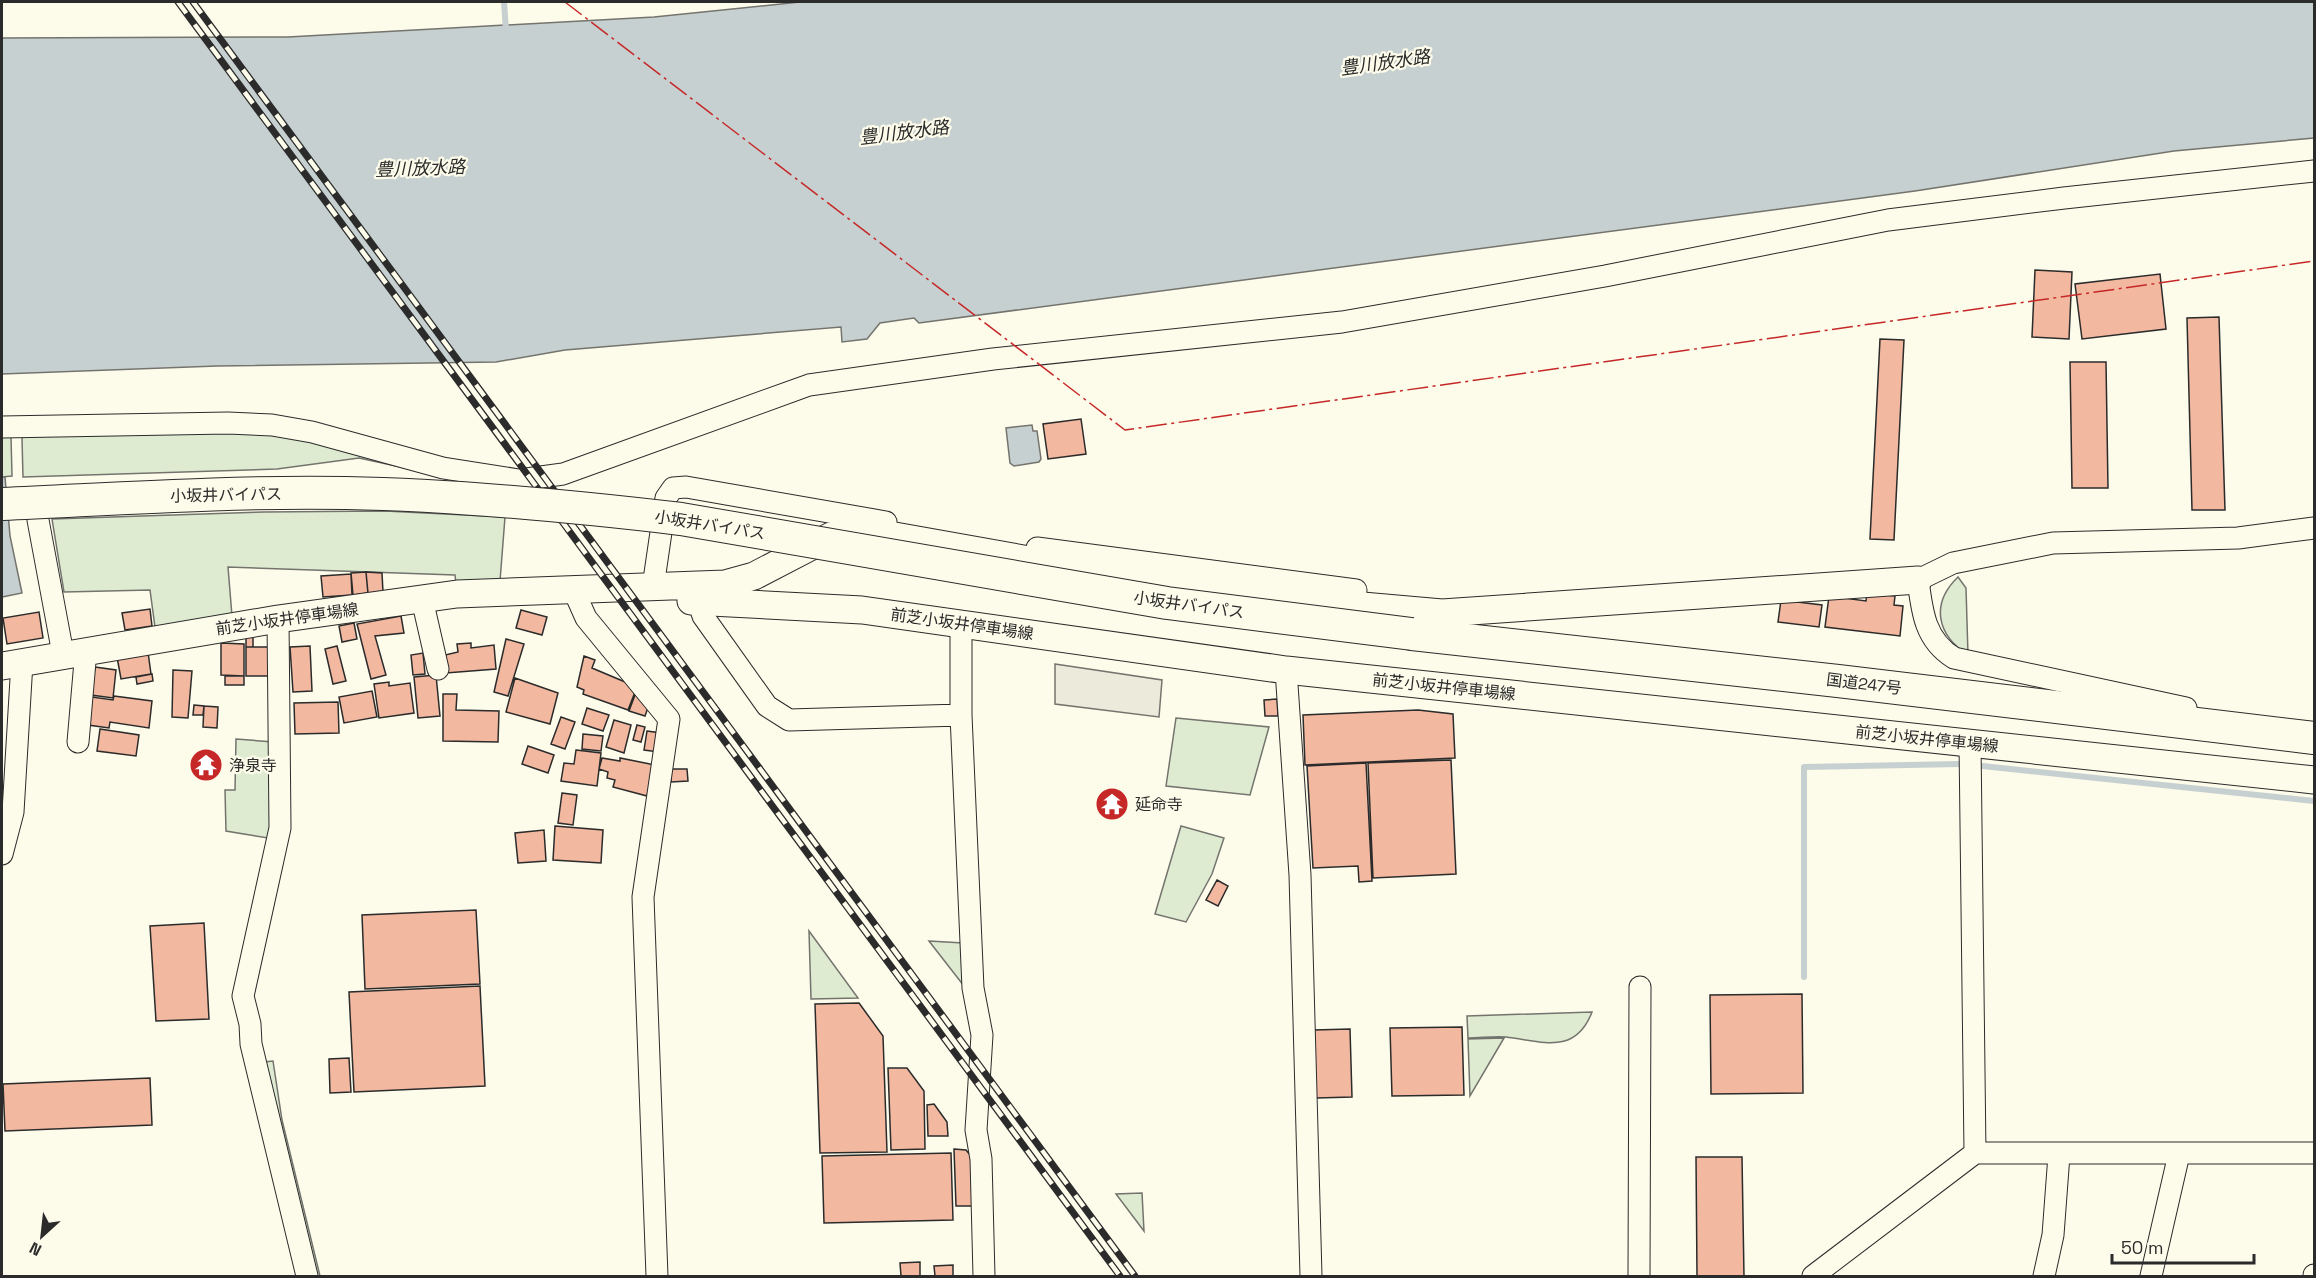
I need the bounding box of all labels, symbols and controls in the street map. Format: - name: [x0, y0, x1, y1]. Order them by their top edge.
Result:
- water label: 豊川放水路: [1339, 44, 1433, 80]
- water label: 豊川放水路: [858, 115, 952, 149]
- water label: 豊川放水路: [375, 155, 467, 181]
- street label: 小坂井バイパス: [170, 484, 282, 506]
- street label: 小坂井バイパス: [653, 506, 767, 544]
- street label: 小坂井バイパス: [1132, 587, 1246, 623]
- street label: 前芝小坂井停車場線: [214, 599, 360, 639]
- street label: 前芝小坂井停車場線: [889, 604, 1035, 644]
- street label: 前芝小坂井停車場線: [1371, 669, 1517, 705]
- street label: 国道247号: [1825, 669, 1903, 699]
- street label: 前芝小坂井停車場線: [1854, 721, 2000, 757]
- temple icon: 浄泉寺: [188, 747, 224, 783]
- place label: 浄泉寺: [229, 755, 277, 776]
- temple icon: 延命寺: [1094, 786, 1130, 822]
- place label: 延命寺: [1135, 794, 1183, 815]
- north arrow: [12, 1206, 72, 1266]
- scale bar: [2112, 1227, 2254, 1265]
- text: 50 m: [2121, 1236, 2163, 1259]
- text: N: [26, 1237, 45, 1261]

